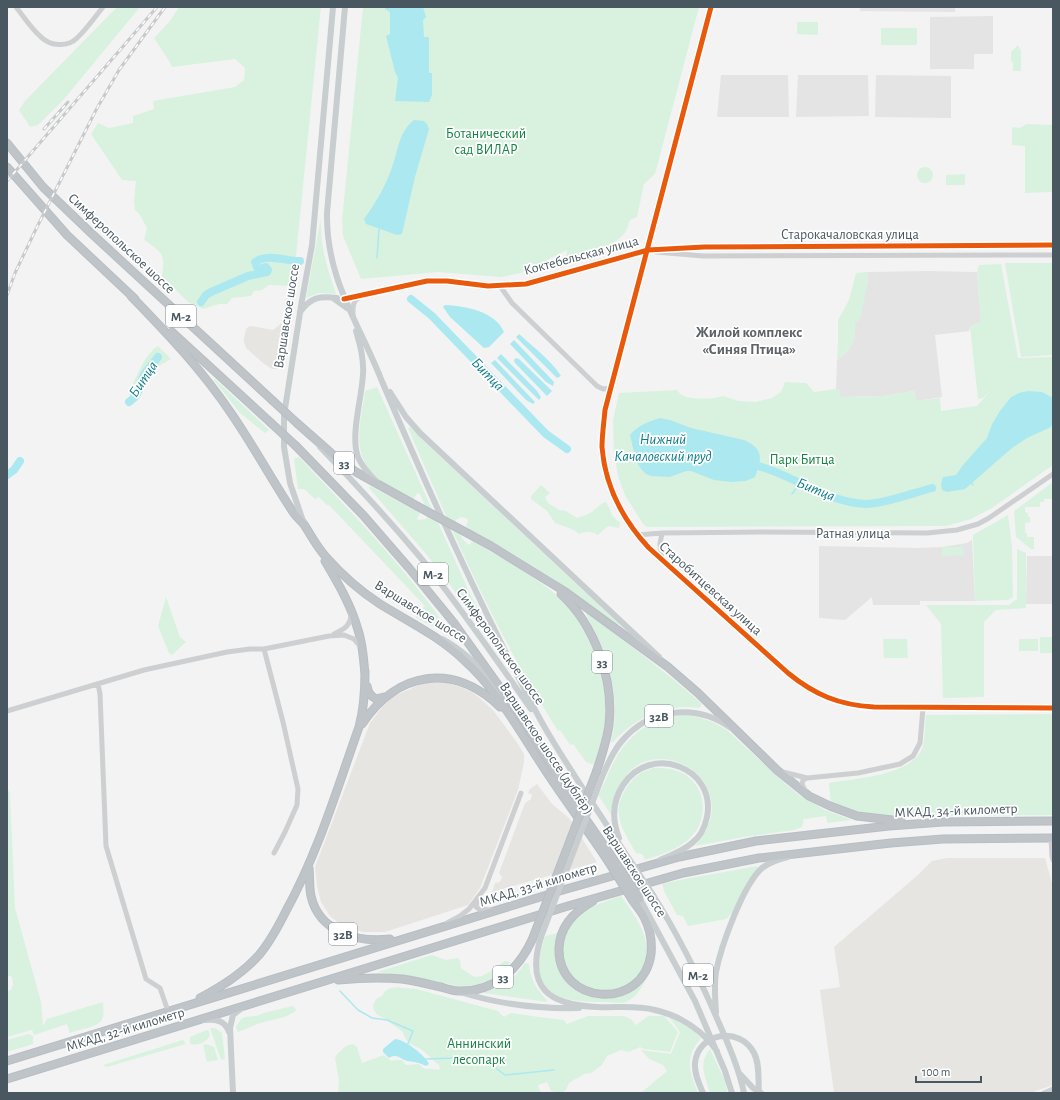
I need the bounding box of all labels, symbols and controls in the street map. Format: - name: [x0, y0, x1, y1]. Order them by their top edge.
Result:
- park label: Ботанический сад ВИЛАР: [446, 127, 526, 157]
- street label: Симферопольское шоссе: [65, 191, 177, 297]
- street label: Старокачаловская улица: [781, 228, 920, 242]
- street label: Коктебельская улица: [522, 234, 641, 278]
- street label: Варшавское шоссе: [272, 263, 302, 369]
- road number: М-2: [166, 305, 196, 327]
- district label: Жилой комплекс «Синяя Птица»: [696, 325, 802, 357]
- water label: Битца: [469, 355, 507, 394]
- water label: Битца: [126, 359, 161, 400]
- water label: Нижний Качаловский пруд: [614, 432, 712, 464]
- road number: 33: [334, 452, 354, 474]
- park label: Парк Битца: [769, 453, 835, 467]
- water label: Битца: [795, 475, 837, 504]
- street label: Ратная улица: [816, 527, 891, 541]
- street label: Старобитцевская улица: [656, 539, 765, 639]
- road number: М-2: [418, 563, 448, 585]
- street label: Варшавское шоссе: [372, 578, 469, 646]
- street label: Симферопольское шоссе: [453, 586, 547, 707]
- road number: 33: [592, 651, 612, 673]
- street label: Варшавское шоссе (дублёр): [497, 680, 596, 817]
- road number: 32B: [645, 705, 673, 727]
- street label: МКАД, 34-й километр: [894, 802, 1018, 820]
- street label: Варшавское шоссе: [600, 823, 669, 920]
- street label: МКАД, 33-й километр: [478, 860, 599, 910]
- road number: 32B: [329, 923, 357, 945]
- road number: М-2: [683, 964, 713, 986]
- road number: 33: [493, 966, 513, 988]
- street label: МКАД, 32-й километр: [65, 1005, 186, 1055]
- park label: Аннинский лесопарк: [447, 1037, 511, 1067]
- scale bar: [916, 1058, 981, 1084]
- text: 100 m: [922, 1066, 950, 1078]

